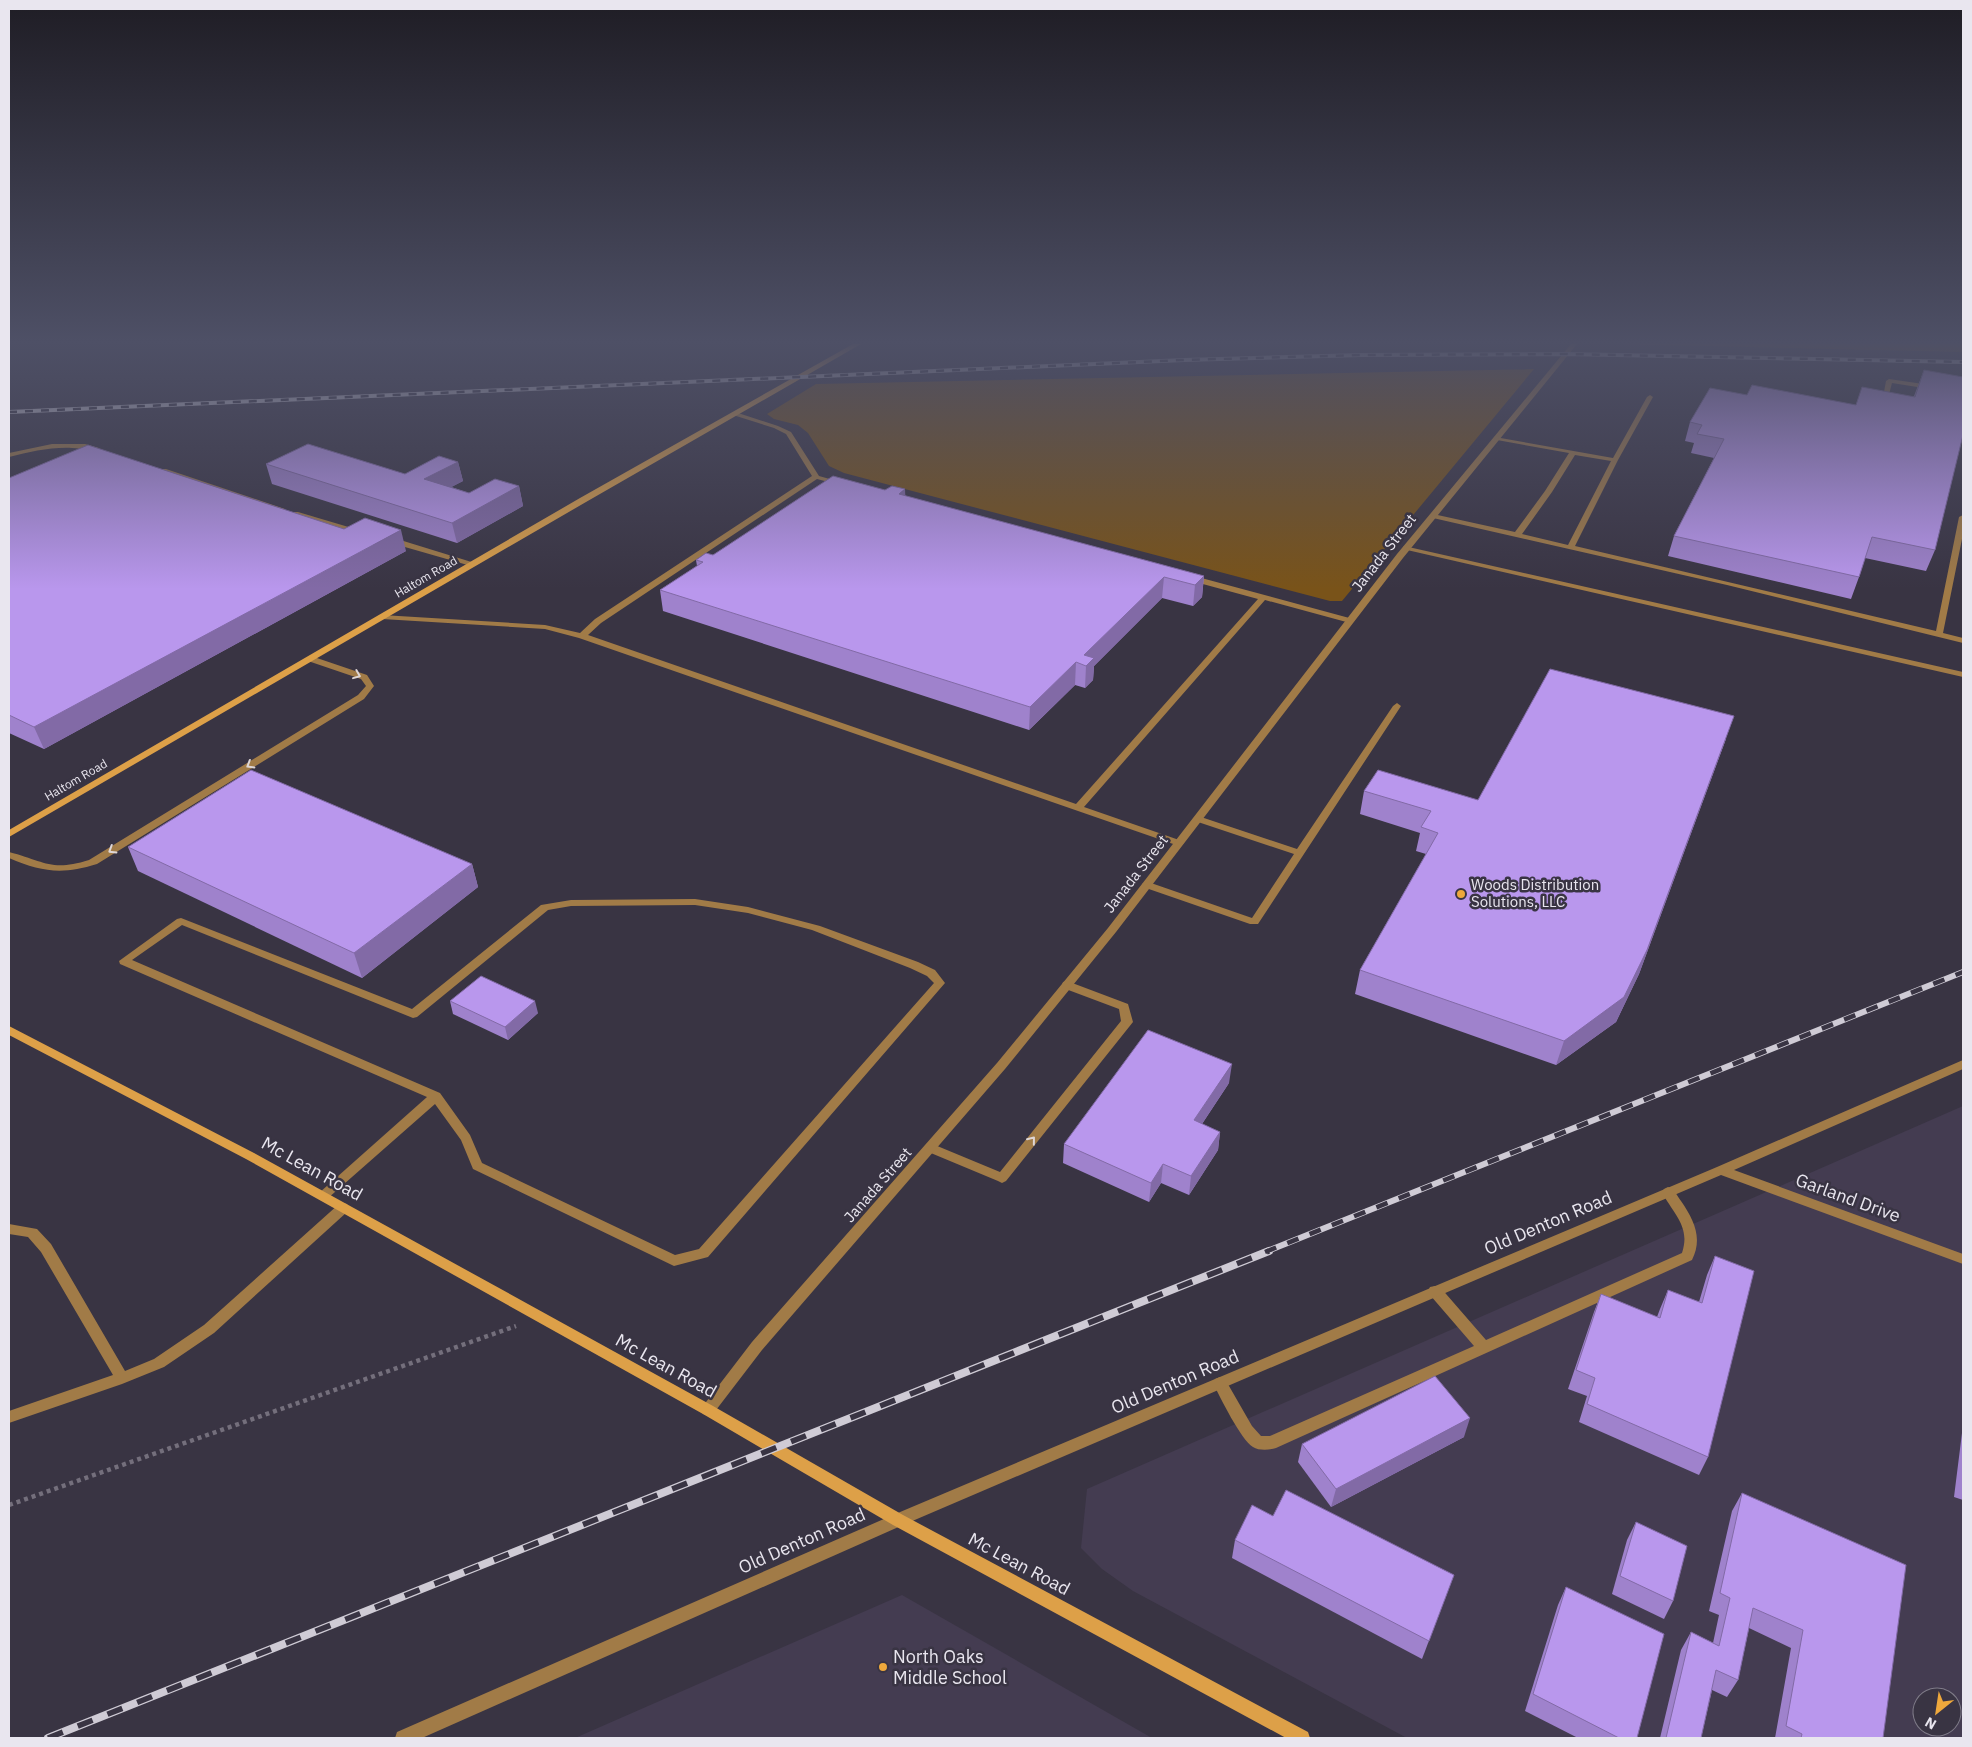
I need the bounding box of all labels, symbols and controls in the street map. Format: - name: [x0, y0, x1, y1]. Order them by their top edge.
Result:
- street label: Janada Street: [1347, 510, 1420, 595]
- street label: Haltom Road: [392, 553, 460, 601]
- one-way arrow: [352, 669, 361, 679]
- street label: Haltom Road: [42, 756, 110, 804]
- one-way arrow: [246, 758, 255, 768]
- street label: Janada Street: [1099, 831, 1172, 916]
- one-way arrow: [108, 844, 117, 853]
- place label: Woods Distribution Solutions, LLC: [1471, 875, 1599, 911]
- marker: Woods Distribution Solutions, LLC: [1455, 888, 1467, 900]
- street label: Mc Lean Road: [258, 1131, 367, 1206]
- one-way arrow: [1027, 1137, 1035, 1146]
- street label: Janada Street: [840, 1143, 915, 1226]
- street label: Garland Drive: [1793, 1168, 1904, 1227]
- street label: Old Denton Road: [1480, 1185, 1615, 1260]
- street label: Mc Lean Road: [612, 1328, 721, 1403]
- street label: Old Denton Road: [1107, 1344, 1242, 1419]
- street label: Old Denton Road: [735, 1502, 869, 1579]
- street label: Mc Lean Road: [964, 1527, 1074, 1600]
- place label: North Oaks Middle School: [893, 1645, 1007, 1689]
- marker: North Oaks Middle School: [877, 1661, 889, 1673]
- north arrow: [1912, 1687, 1962, 1737]
- text: N: [1922, 1713, 1939, 1734]

